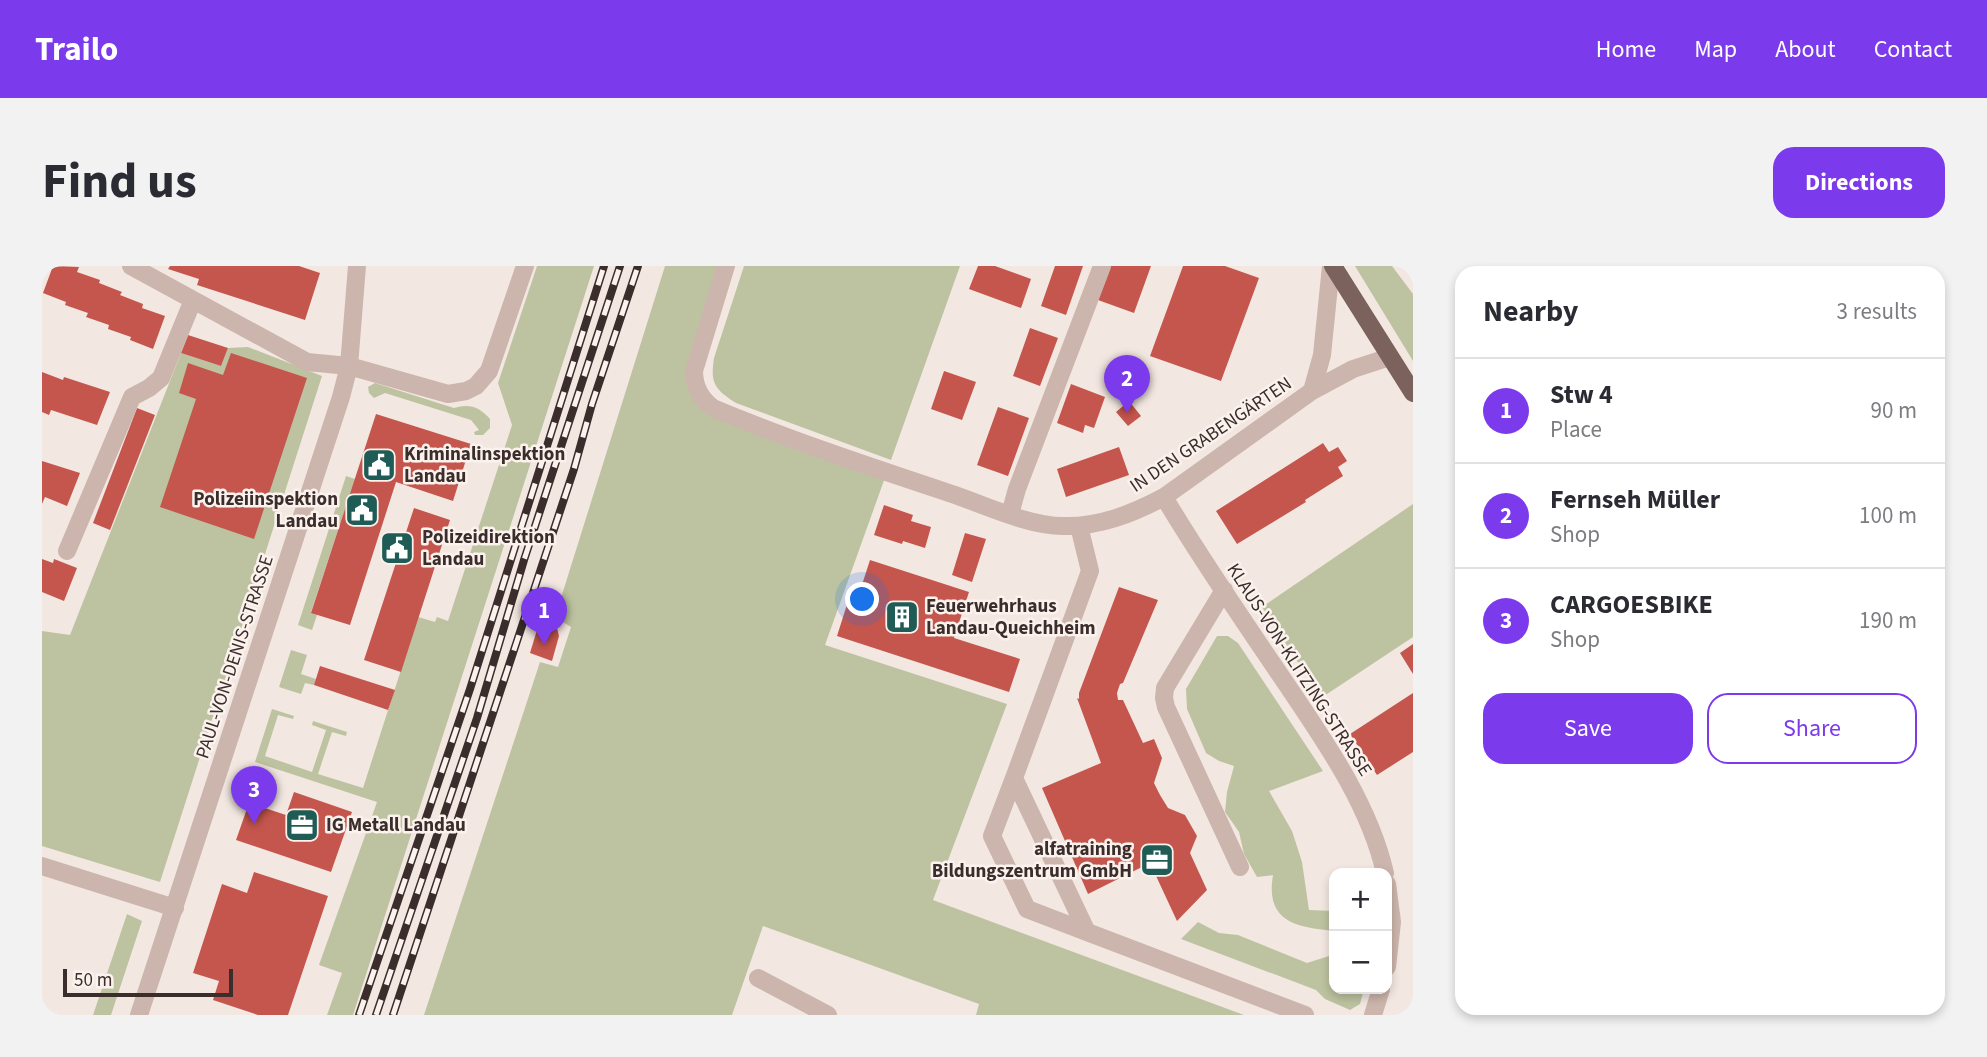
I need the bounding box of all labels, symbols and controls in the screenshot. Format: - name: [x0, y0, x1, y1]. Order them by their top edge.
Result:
- text: Trailo: [35, 26, 118, 73]
- text: Home: [1596, 32, 1656, 67]
- text: Map: [1694, 32, 1737, 67]
- text: About: [1775, 32, 1836, 67]
- text: Contact: [1874, 32, 1952, 67]
- text: Find us: [42, 147, 197, 217]
- button: Directions: [1773, 147, 1945, 218]
- text: Nearby: [1483, 290, 1578, 333]
- text: 3 results: [1837, 295, 1917, 328]
- pin: 2: [1104, 355, 1150, 413]
- street label: IN DEN GRABENGÄRTEN: [1125, 371, 1297, 499]
- text: Stw 4: [1550, 376, 1613, 413]
- text: 1: [1500, 394, 1512, 427]
- text: 90 m: [1870, 394, 1917, 427]
- text: Place: [1550, 413, 1602, 446]
- place label: Kriminalinspektion Landau: [404, 441, 565, 490]
- public building icon: Kriminalinspektion Landau: [360, 446, 398, 484]
- text: Fernseh Müller: [1550, 481, 1720, 518]
- place label: Polizeiinspektion Landau: [193, 486, 338, 535]
- public building icon: Polizeiinspektion Landau: [343, 491, 381, 529]
- text: 2: [1500, 499, 1512, 532]
- text: 100 m: [1859, 499, 1917, 532]
- text: Shop: [1550, 518, 1600, 551]
- place label: Polizeidirektion Landau: [422, 524, 555, 573]
- public building icon: Polizeidirektion Landau: [378, 529, 416, 567]
- street label: PAUL-VON-DENIS-STRASSE: [189, 552, 281, 762]
- street label: KLAUS-VON-KLITZING-STRASSE: [1220, 558, 1378, 782]
- your location: [845, 582, 879, 616]
- text: CARGOESBIKE: [1550, 586, 1713, 623]
- pin: 1: [521, 587, 567, 645]
- place label: Feuerwehrhaus Landau-Queichheim: [926, 593, 1096, 642]
- building icon: Feuerwehrhaus Landau-Queichheim: [883, 598, 921, 636]
- text: 3: [1500, 604, 1512, 637]
- text: 190 m: [1859, 604, 1917, 637]
- text: Shop: [1550, 623, 1600, 656]
- button: Save: [1483, 693, 1693, 764]
- button: Share: [1707, 693, 1917, 764]
- pin: 3: [231, 766, 277, 824]
- office icon: IG Metall Landau: [283, 806, 321, 844]
- place label: IG Metall Landau: [326, 812, 466, 839]
- place label: alfatraining Bildungszentrum GmbH: [932, 836, 1132, 885]
- office icon: alfatraining Bildungszentrum GmbH: [1138, 841, 1176, 879]
- map controls: [1329, 868, 1392, 994]
- button: +: [1329, 868, 1392, 931]
- button: −: [1329, 931, 1392, 994]
- scale bar: [63, 966, 233, 998]
- text: 50 m: [74, 967, 112, 994]

